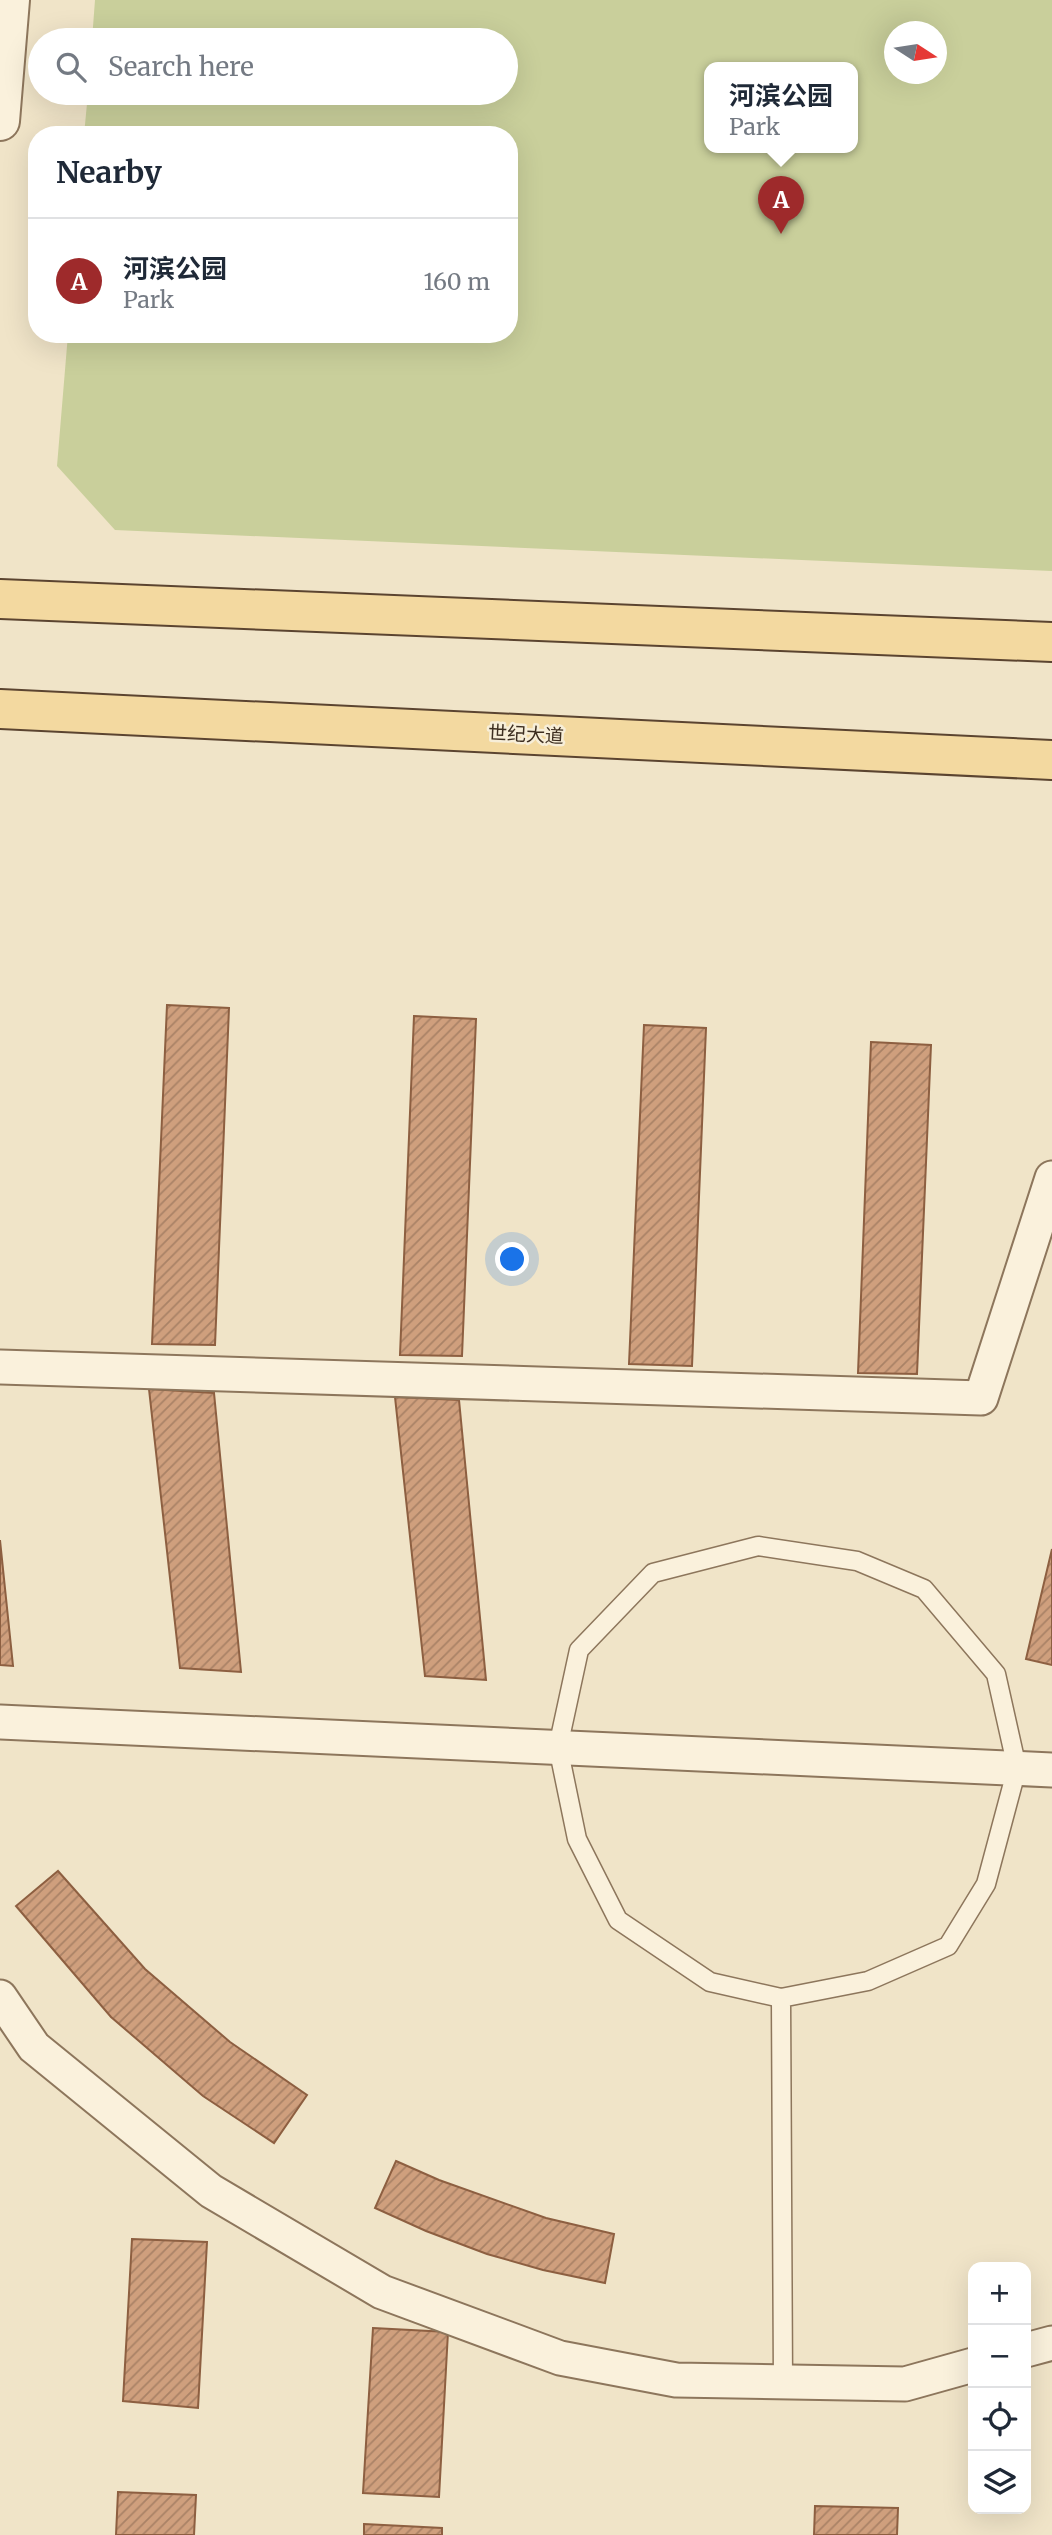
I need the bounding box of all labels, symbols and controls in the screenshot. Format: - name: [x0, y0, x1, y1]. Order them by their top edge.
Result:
- north arrow: [884, 21, 947, 84]
- search box: [28, 28, 518, 105]
- icon: search: [52, 48, 90, 86]
- text: Search here: [108, 50, 254, 83]
- popup: [704, 62, 858, 153]
- text: 河滨公园: [729, 79, 833, 112]
- text: Park: [729, 112, 780, 141]
- text: Nearby: [56, 153, 162, 191]
- pin: A: [758, 176, 804, 234]
- text: 河滨公园: [123, 252, 227, 285]
- text: A: [71, 267, 87, 296]
- text: 160 m: [424, 267, 490, 296]
- text: Park: [123, 285, 174, 314]
- street label: 世纪大道: [487, 720, 565, 748]
- your location: [495, 1242, 529, 1276]
- map controls: [968, 2262, 1031, 2514]
- button: +: [968, 2262, 1031, 2325]
- button: −: [968, 2325, 1031, 2388]
- button: locate: [968, 2388, 1031, 2451]
- button: layers: [968, 2451, 1031, 2514]

